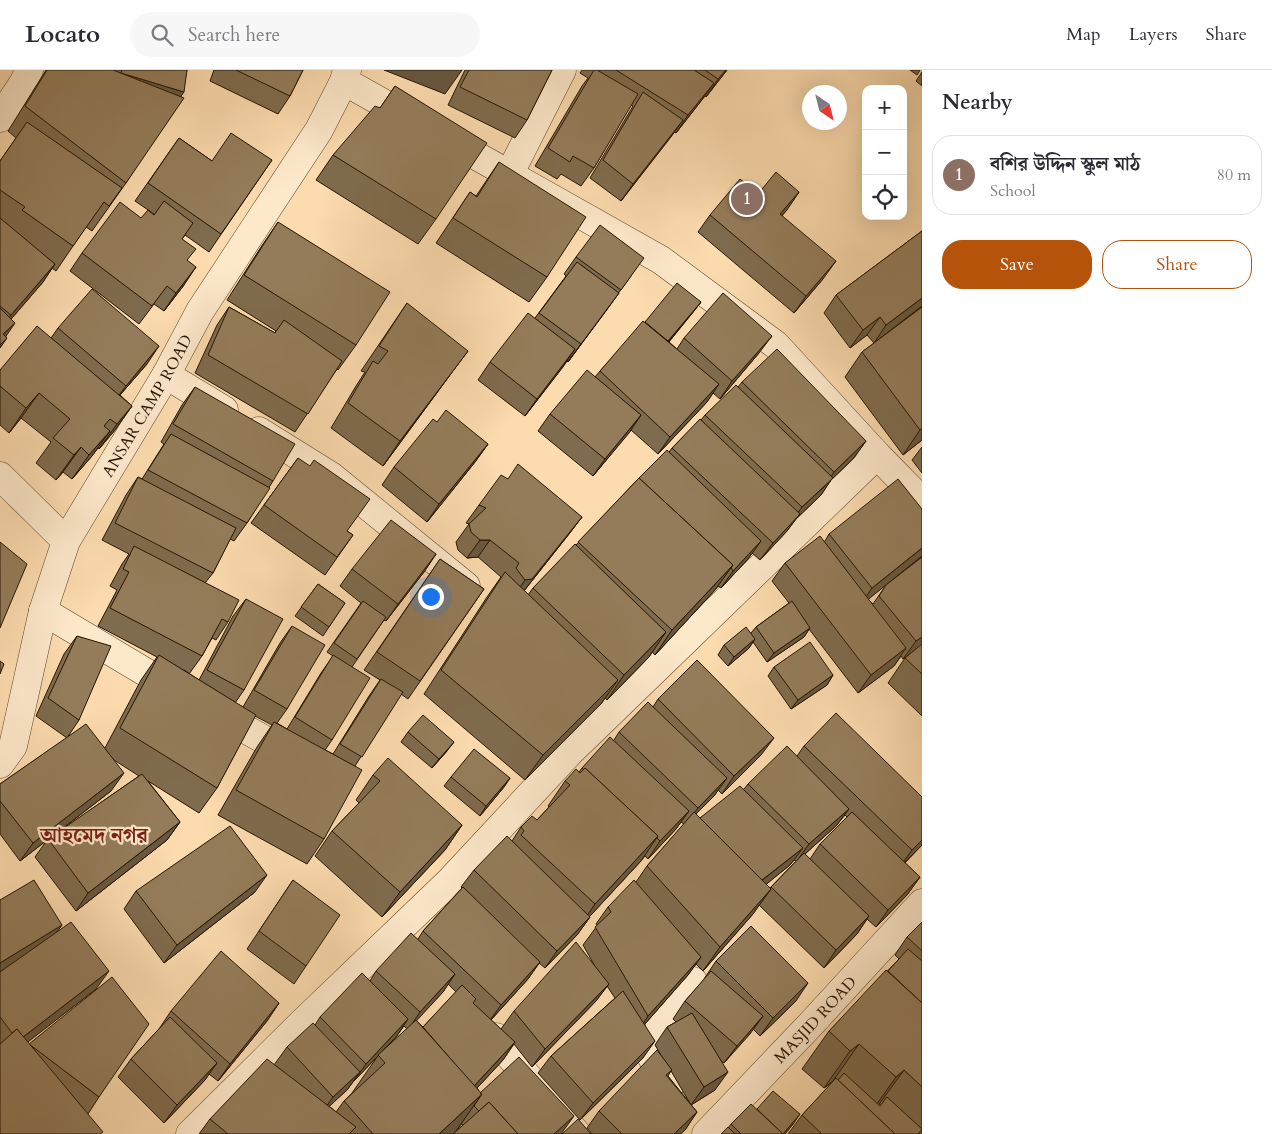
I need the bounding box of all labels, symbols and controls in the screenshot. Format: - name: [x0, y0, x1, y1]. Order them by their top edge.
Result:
- search box: [130, 12, 480, 57]
- text: Locato: [25, 18, 100, 51]
- icon: search: [148, 21, 176, 49]
- text: Search here: [188, 22, 280, 48]
- text: Map: [1066, 22, 1101, 47]
- text: Layers: [1129, 22, 1178, 47]
- text: Share: [1206, 22, 1247, 47]
- north arrow: [802, 85, 847, 130]
- map controls: [862, 85, 907, 220]
- button: +: [862, 85, 907, 130]
- text: Nearby: [942, 88, 1013, 117]
- button: −: [862, 130, 907, 175]
- text: বশির উদ্দিন স্কুল মাঠ: [990, 151, 1140, 177]
- text: 1: [955, 164, 963, 186]
- text: 80 m: [1217, 164, 1251, 186]
- button: locate: [862, 175, 907, 220]
- pin: 1: [731, 180, 763, 218]
- text: School: [990, 180, 1035, 202]
- button: Save: [942, 240, 1092, 289]
- button: Share: [1102, 240, 1252, 289]
- street label: ANSAR CAMP ROAD: [97, 331, 198, 481]
- your location: [418, 584, 444, 610]
- district label: আহমেদ নগর: [39, 821, 149, 850]
- street label: MASJID ROAD: [769, 972, 862, 1068]

